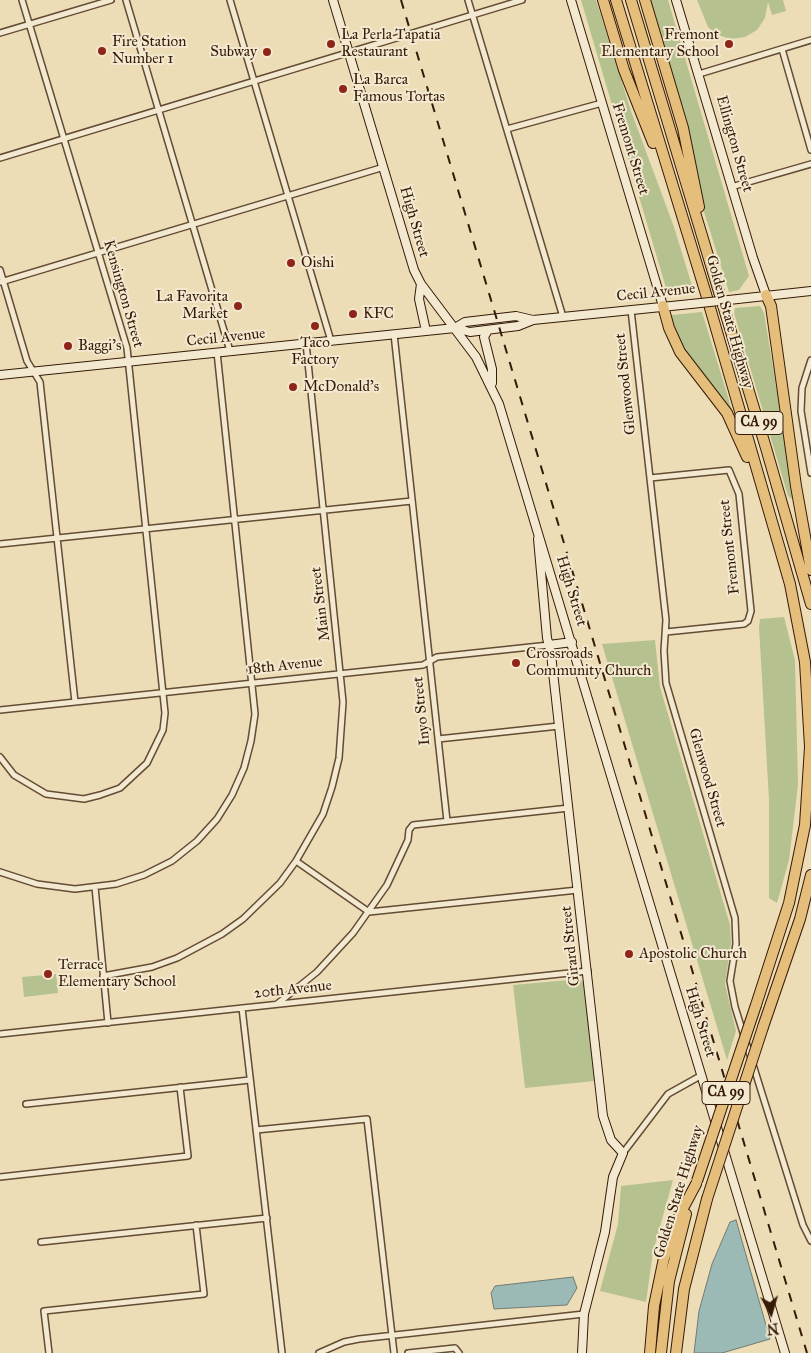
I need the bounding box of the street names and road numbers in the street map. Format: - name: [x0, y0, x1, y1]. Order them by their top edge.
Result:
- street label: Ellington Street: [712, 94, 756, 194]
- street label: Fremont Street: [607, 101, 653, 197]
- street label: High Street: [395, 184, 433, 260]
- street label: Kensington Street: [99, 238, 147, 350]
- street label: Golden State Highway: [701, 253, 757, 391]
- street label: Cecil Avenue: [616, 280, 696, 306]
- street label: Cecil Avenue: [186, 325, 266, 351]
- street label: Glenwood Street: [612, 332, 640, 436]
- road number: CA 99: [735, 412, 783, 434]
- street label: Fremont Street: [716, 499, 744, 595]
- street label: High Street: [552, 553, 590, 629]
- street label: Main Street: [308, 566, 334, 642]
- street label: 18th Avenue: [246, 653, 324, 679]
- street label: Inyo Street: [409, 676, 435, 746]
- street label: Glenwood Street: [684, 726, 730, 830]
- street label: Girard Street: [558, 905, 584, 987]
- street label: 20th Avenue: [253, 977, 333, 1003]
- street label: High Street: [681, 984, 719, 1060]
- road number: CA 99: [702, 1082, 750, 1104]
- street label: Golden State Highway: [650, 1123, 708, 1261]

